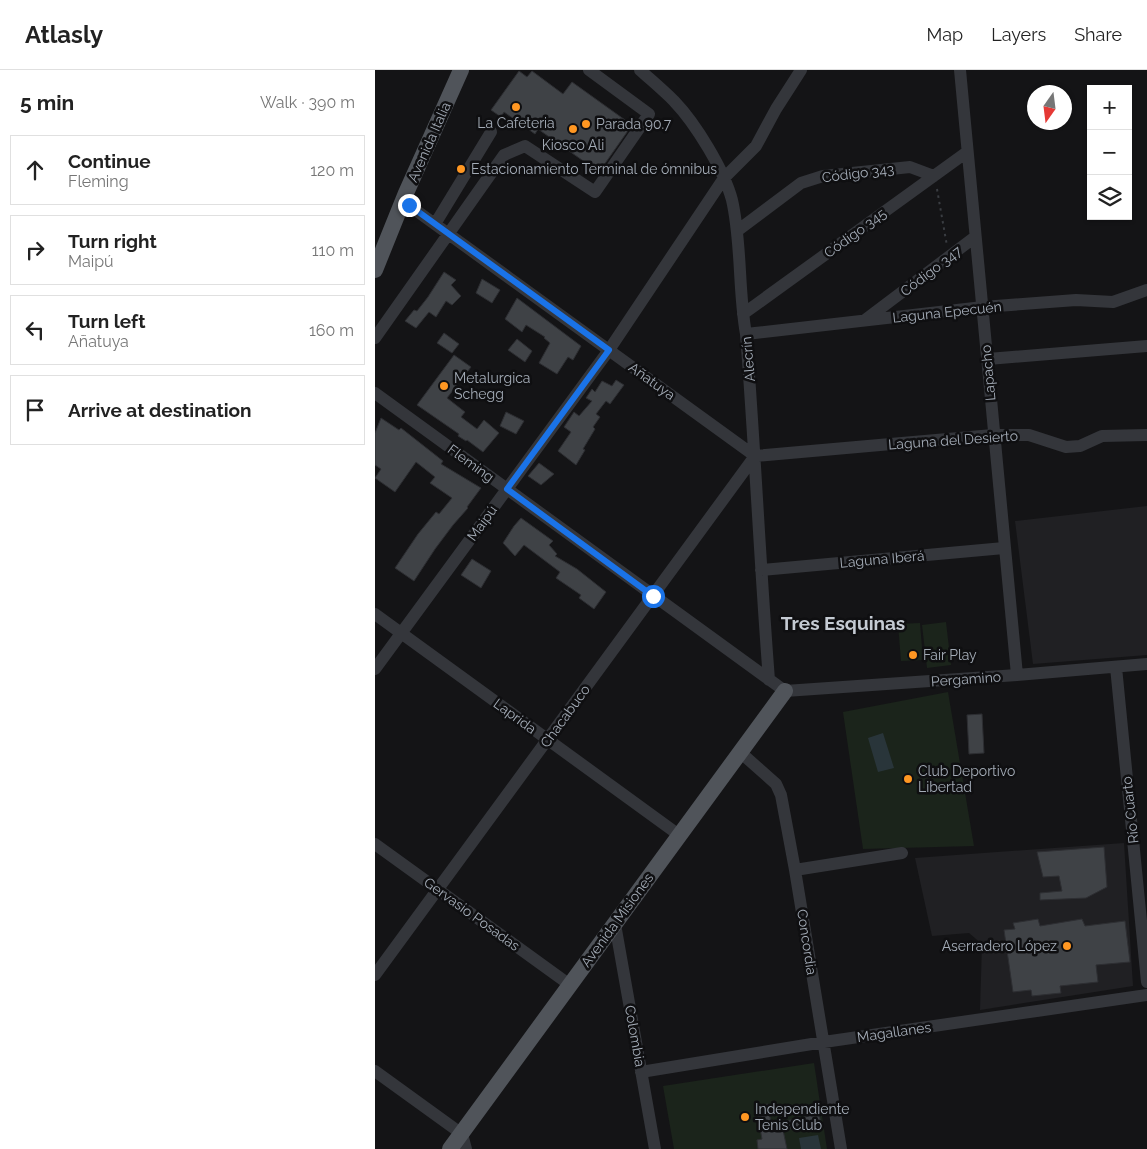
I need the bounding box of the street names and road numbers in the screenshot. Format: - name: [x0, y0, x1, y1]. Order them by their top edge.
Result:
- street label: Avenida Italia: [404, 100, 454, 184]
- street label: Código 343: [821, 161, 895, 185]
- street label: Código 345: [821, 205, 890, 261]
- street label: Código 347: [897, 242, 965, 299]
- street label: Laguna Epecuén: [892, 298, 1002, 326]
- street label: Alecrín: [738, 336, 758, 382]
- street label: Lapacho: [978, 344, 998, 402]
- street label: Añatuya: [626, 359, 678, 403]
- street label: Laguna del Desierto: [888, 427, 1018, 453]
- street label: Fleming: [445, 441, 497, 485]
- street label: Maipú: [464, 502, 500, 544]
- street label: Laguna Iberá: [839, 547, 925, 571]
- street label: Pergamino: [930, 669, 1002, 689]
- street label: Chacabuco: [537, 682, 593, 750]
- street label: Laprida: [491, 695, 539, 737]
- street label: Río Cuarto: [1119, 776, 1141, 844]
- street label: Avenida Misiones: [578, 870, 657, 970]
- street label: Gervasio Posadas: [421, 874, 523, 954]
- street label: Concordia: [794, 908, 820, 976]
- street label: Colombia: [622, 1004, 648, 1068]
- street label: Magallanes: [856, 1019, 932, 1045]

